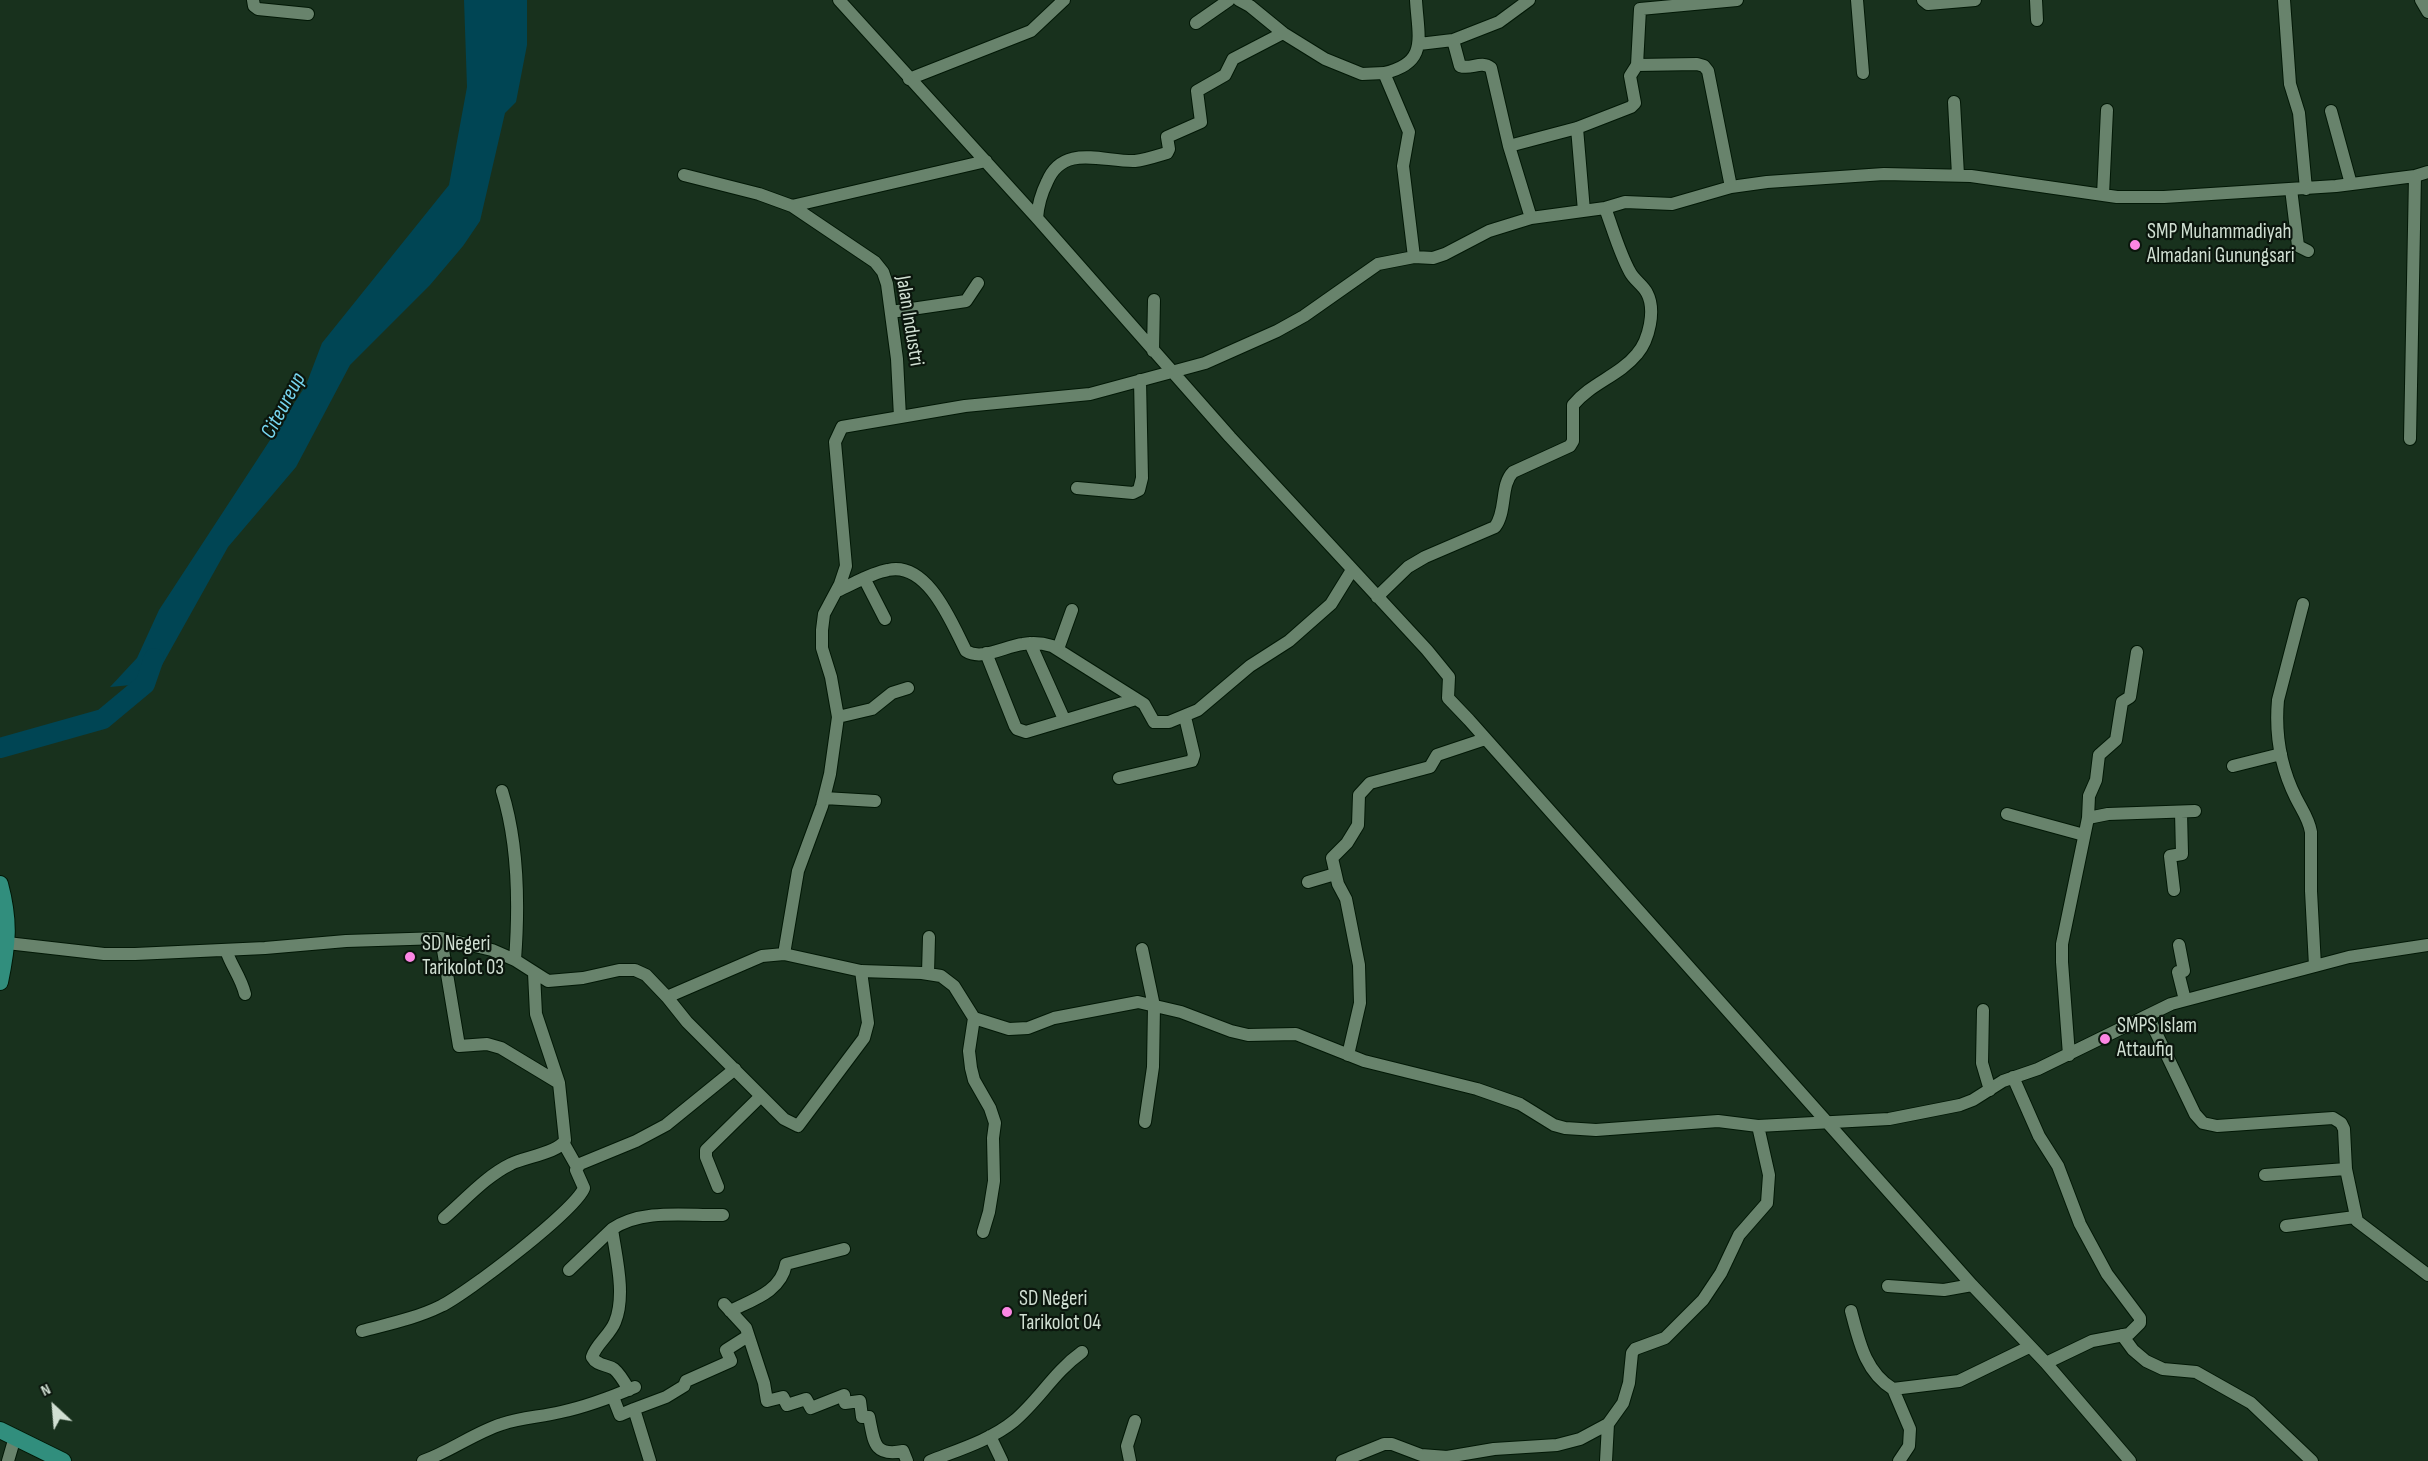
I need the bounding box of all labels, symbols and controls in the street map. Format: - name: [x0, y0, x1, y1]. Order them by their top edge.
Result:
- place label: SMP Muhammadiyah Almadani Gunungsari: [2147, 220, 2295, 270]
- marker: SMP Muhammadiyah Almadani Gunungsari: [2128, 238, 2142, 252]
- street label: Jalan Industri: [889, 274, 929, 368]
- water label: Citeureup: [256, 369, 312, 443]
- place label: SD Negeri Tarikolot 03: [422, 932, 504, 982]
- marker: SD Negeri Tarikolot 03: [403, 950, 417, 964]
- place label: SMPS Islam Attaufiq: [2117, 1014, 2197, 1064]
- marker: SMPS Islam Attaufiq: [2098, 1032, 2112, 1046]
- place label: SD Negeri Tarikolot 04: [1019, 1287, 1101, 1337]
- marker: SD Negeri Tarikolot 04: [1000, 1305, 1014, 1319]
- north arrow: [24, 1377, 84, 1437]
- text: N: [38, 1380, 54, 1401]

